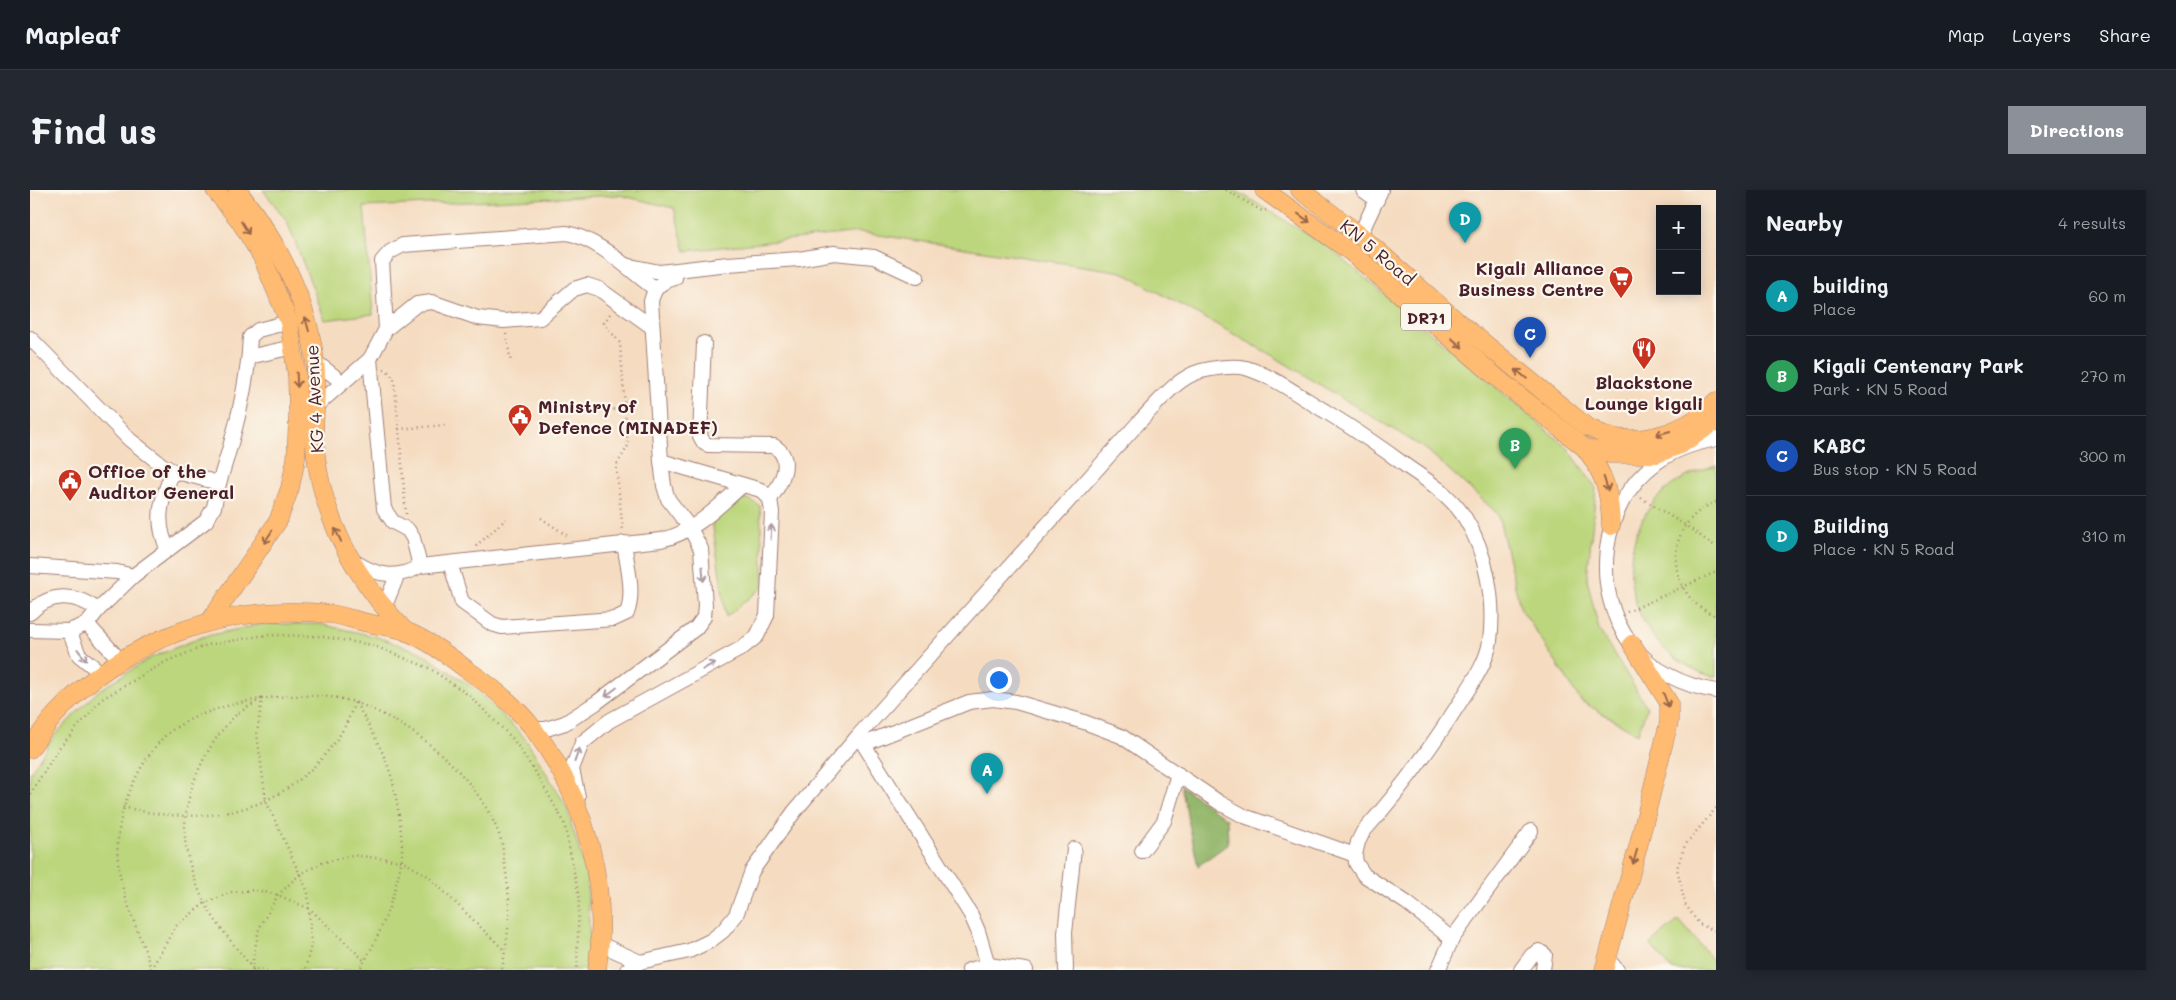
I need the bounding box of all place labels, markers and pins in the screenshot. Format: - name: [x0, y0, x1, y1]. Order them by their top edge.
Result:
- pin: D: [1449, 202, 1481, 243]
- place label: Kigali Alliance Business Centre: [1458, 256, 1604, 301]
- supermarket icon: Kigali Alliance Business Centre: [1608, 265, 1634, 299]
- pin: C: [1514, 317, 1546, 358]
- restaurant icon: Blackstone Lounge kigali: [1631, 336, 1657, 370]
- place label: Blackstone Lounge kigali: [1585, 370, 1703, 415]
- place label: Ministry of Defence (MINADEF): [538, 394, 718, 439]
- public building icon: Ministry of Defence (MINADEF): [507, 403, 533, 437]
- pin: B: [1499, 428, 1531, 469]
- place label: Office of the Auditor General: [88, 459, 234, 504]
- public building icon: Office of the Auditor General: [57, 468, 83, 502]
- pin: A: [971, 753, 1003, 794]

